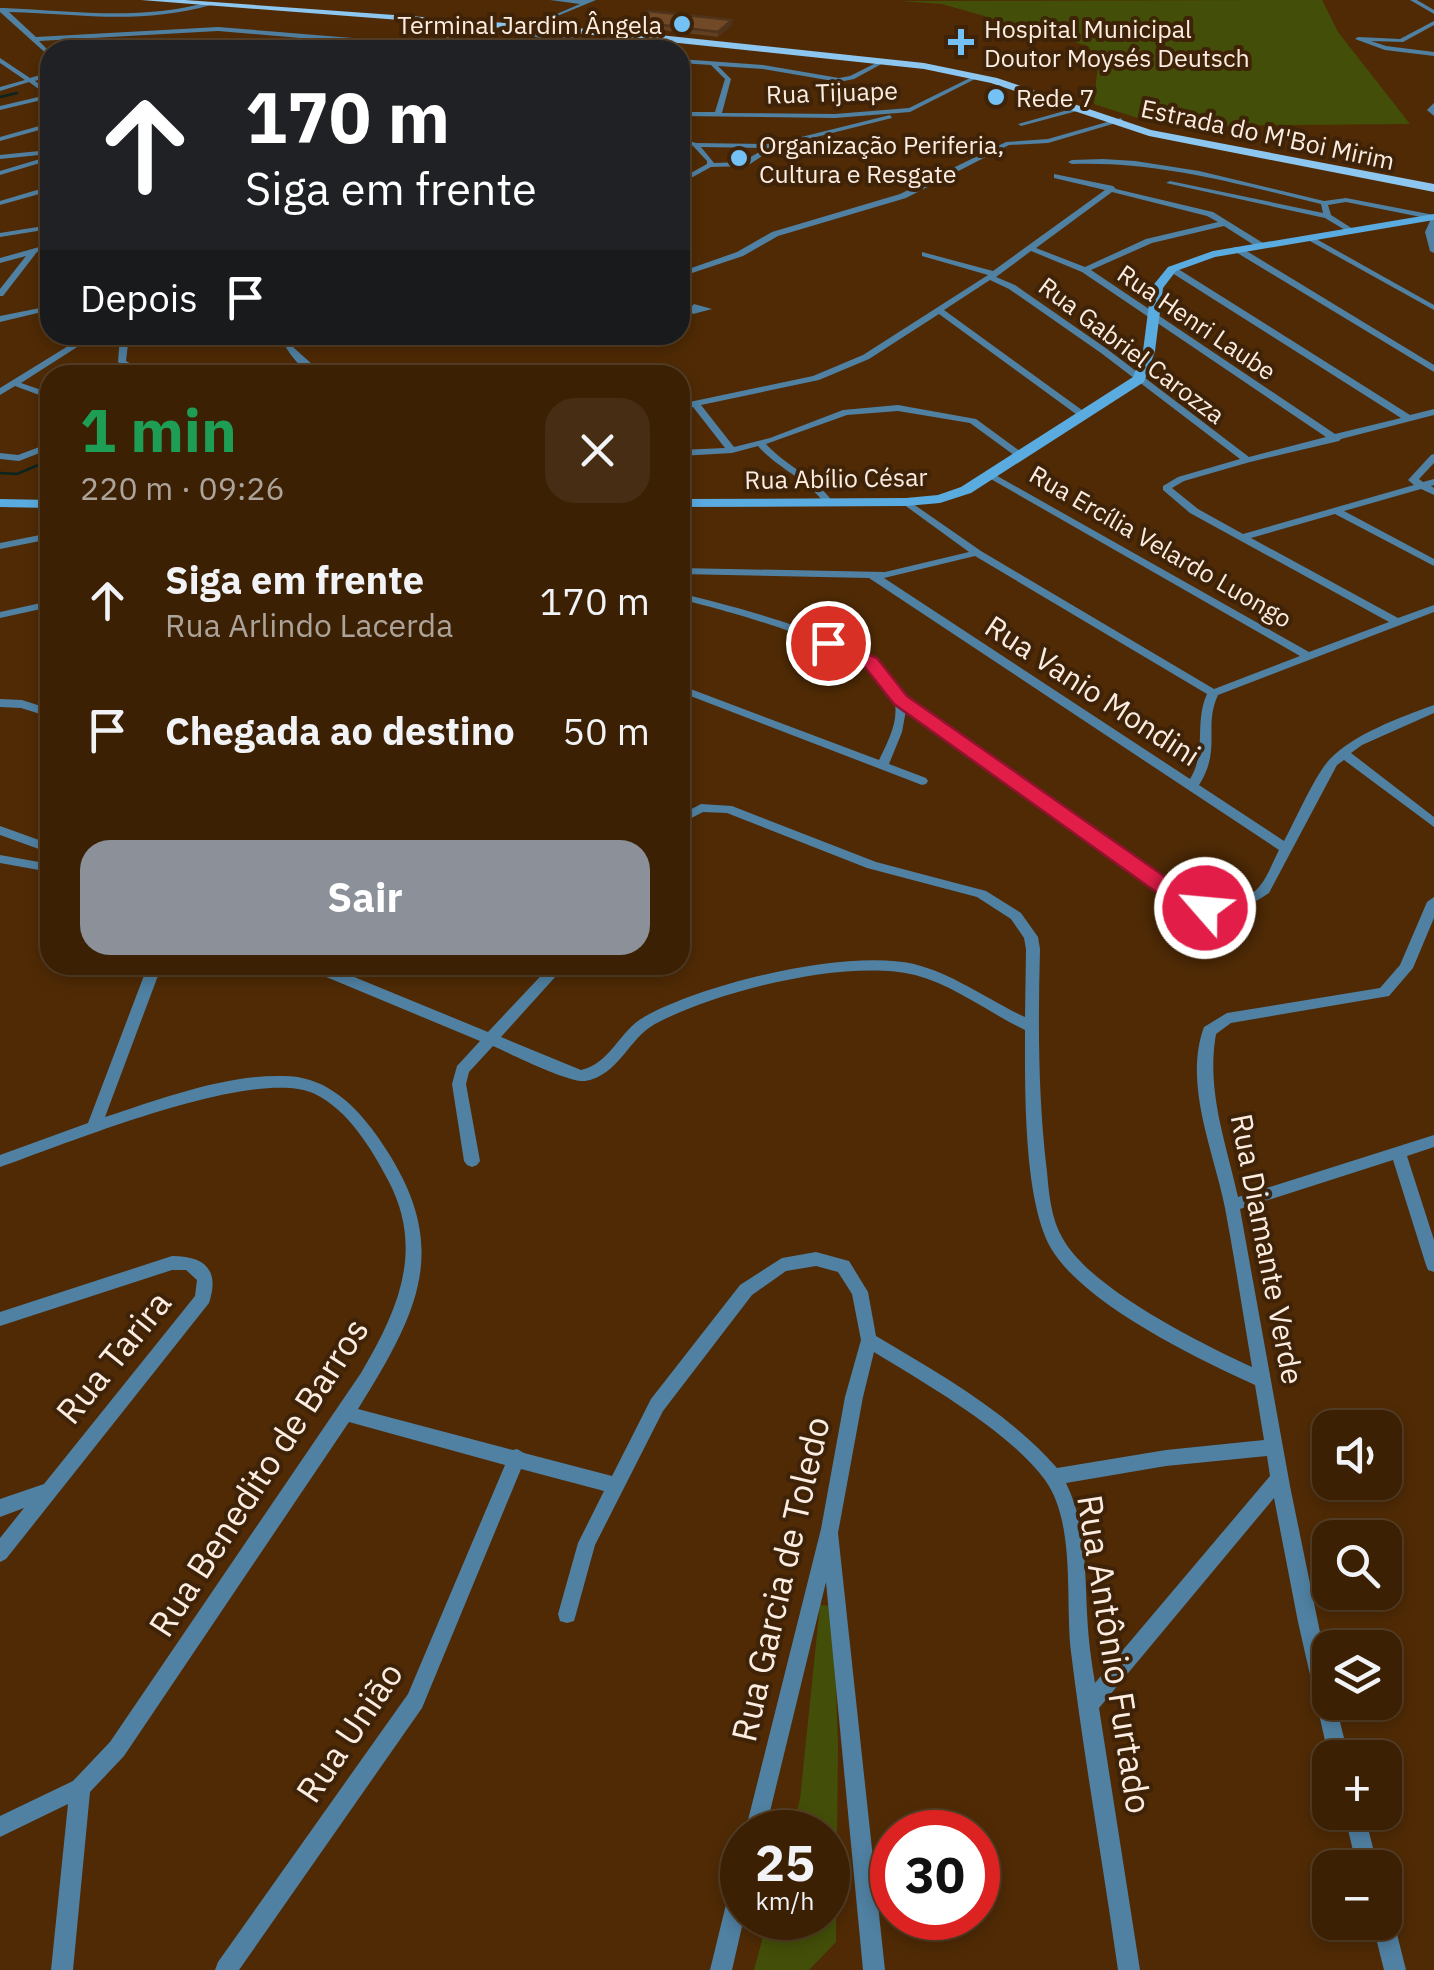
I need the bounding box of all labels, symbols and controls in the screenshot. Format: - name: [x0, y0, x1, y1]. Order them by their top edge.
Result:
- place label: Terminal Jardim Ângela: [397, 8, 662, 41]
- place label: Hospital Municipal Doutor Moysés Deutsch: [984, 12, 1250, 74]
- marker: Terminal Jardim Ângela: [671, 13, 693, 35]
- marker: Hospital Municipal Doutor Moysés Deutsch: [948, 29, 974, 55]
- text: 170 m: [245, 71, 450, 162]
- street label: Rua Tijuape: [765, 73, 899, 111]
- icon: ahead: [80, 80, 210, 210]
- place label: Rede 7: [1016, 81, 1094, 114]
- marker: Rede 7: [985, 86, 1007, 108]
- street label: Estrada do M'Boi Mirim: [1138, 91, 1398, 177]
- place label: Organização Periferia, Cultura e Resgate: [759, 128, 1004, 190]
- marker: Organização Periferia, Cultura e Resgate: [728, 147, 750, 169]
- text: Siga em frente: [245, 159, 537, 217]
- street label: Rua Henri Laube: [1111, 257, 1283, 387]
- street label: Rua Gabriel Carozza: [1032, 269, 1232, 431]
- icon: arrive: [218, 270, 273, 325]
- text: Depois: [80, 273, 198, 322]
- text: 1 min: [80, 390, 237, 469]
- button: close: [545, 398, 650, 503]
- street label: Rua Ercília Velardo Luongo: [1024, 457, 1298, 635]
- street label: Rua Abílio César: [744, 460, 928, 496]
- text: 220 m · 09:26: [80, 467, 285, 509]
- text: Siga em frente: [165, 555, 424, 604]
- icon: ahead: [80, 573, 135, 628]
- text: 170 m: [539, 576, 650, 625]
- pin: [786, 601, 871, 686]
- text: Rua Arlindo Lacerda: [165, 604, 453, 646]
- street label: Rua Vanio Mondini: [978, 606, 1208, 774]
- icon: arrive: [801, 616, 856, 671]
- icon: arrive: [80, 703, 135, 758]
- text: Chegada ao destino: [165, 706, 515, 755]
- text: 50 m: [562, 706, 650, 755]
- button: Sair: [80, 840, 650, 955]
- position arrow: [1153, 856, 1257, 960]
- street label: Rua Diamante Verde: [1223, 1110, 1313, 1388]
- street label: Rua Tarira: [45, 1281, 181, 1433]
- street label: Rua Benedito de Barros: [138, 1309, 378, 1645]
- map controls: [1312, 1410, 1402, 1940]
- button: sound: [1312, 1410, 1402, 1500]
- street label: Rua Garcia de Toledo: [720, 1412, 840, 1746]
- street label: Rua Antônio Furtado: [1067, 1491, 1163, 1817]
- button: search: [1312, 1520, 1402, 1610]
- button: layers: [1312, 1630, 1402, 1720]
- street label: Rua União: [285, 1653, 413, 1811]
- button: +: [1312, 1740, 1402, 1830]
- speed limit sign: 30: [870, 1810, 1000, 1940]
- text: 25: [755, 1830, 815, 1895]
- button: −: [1312, 1850, 1402, 1940]
- text: km/h: [756, 1884, 814, 1917]

